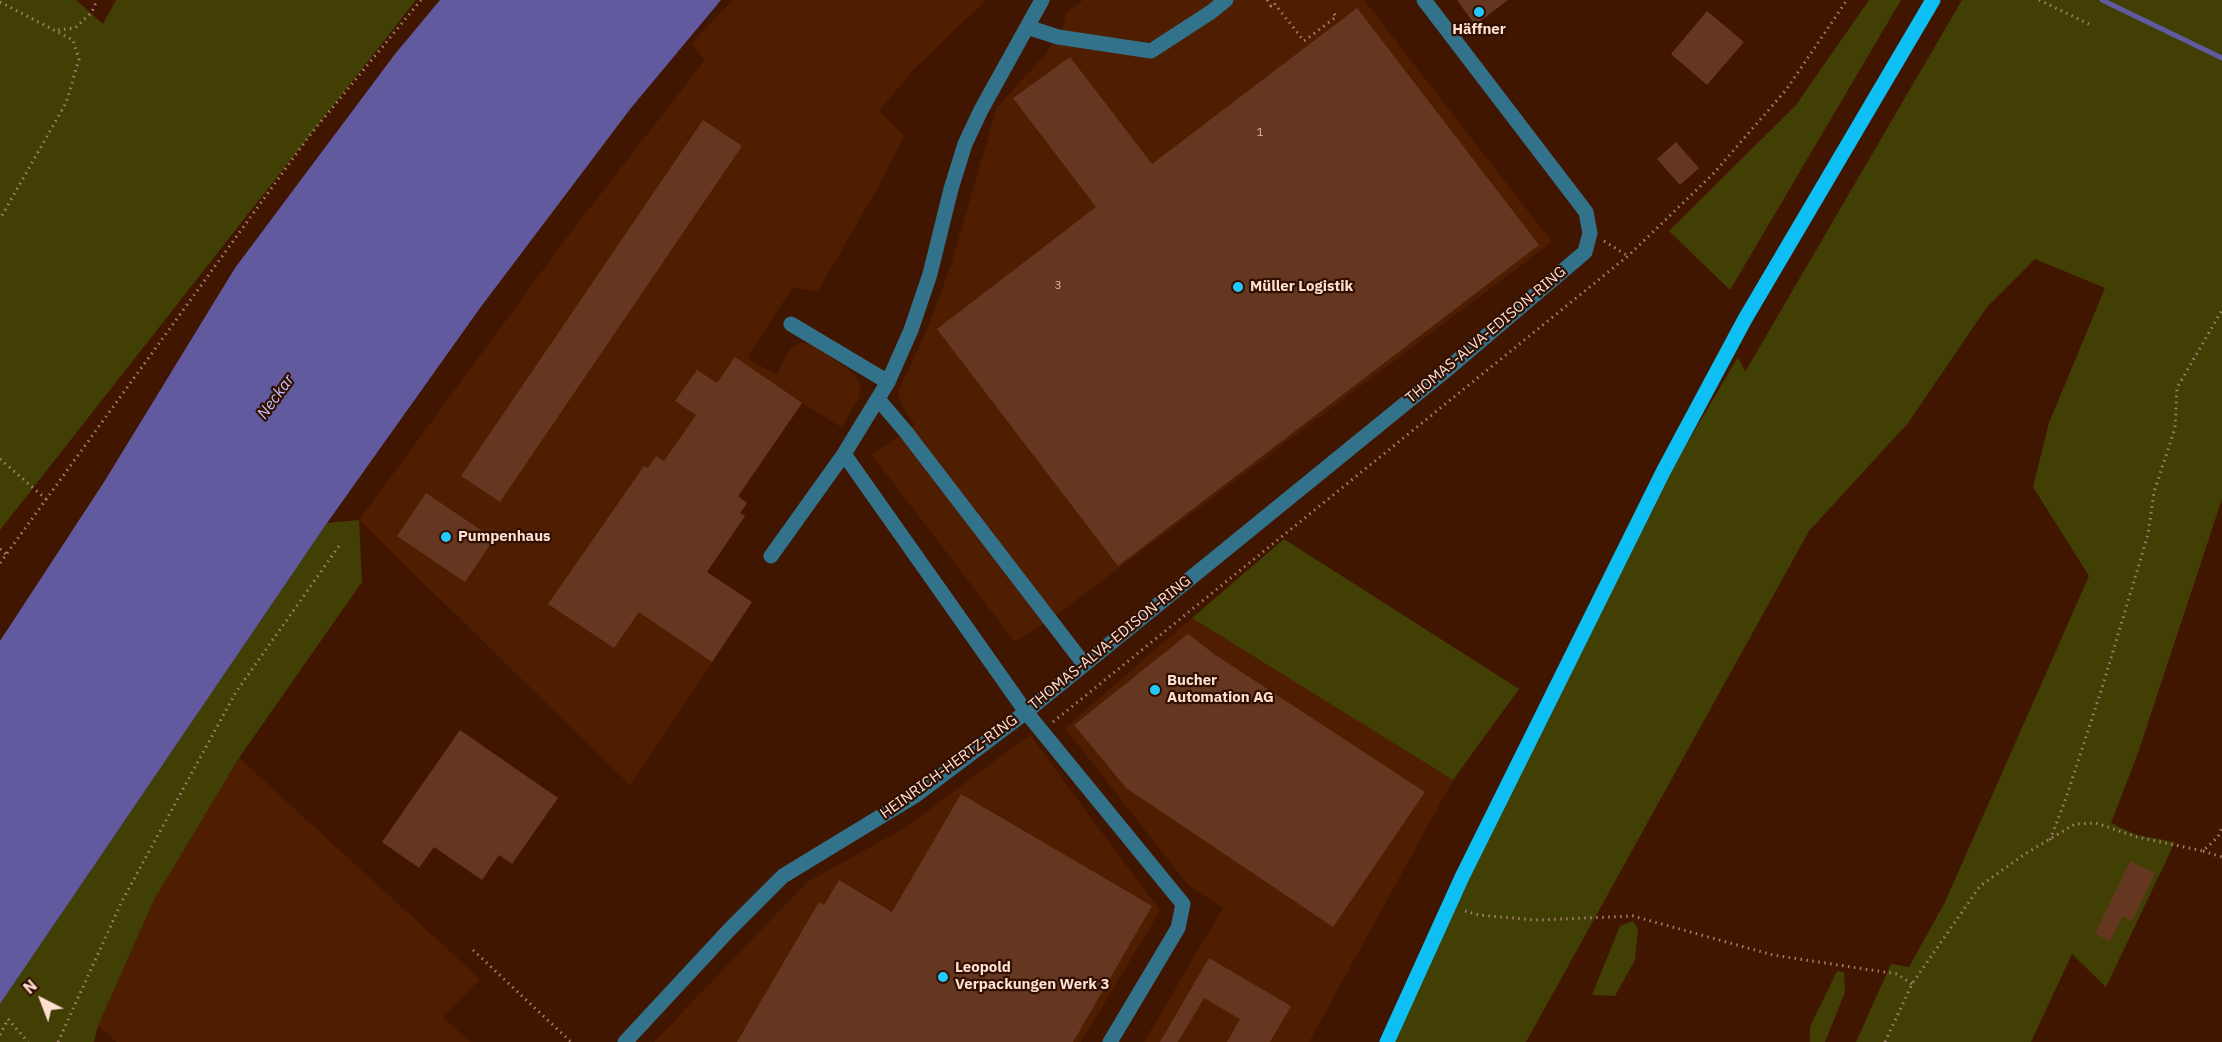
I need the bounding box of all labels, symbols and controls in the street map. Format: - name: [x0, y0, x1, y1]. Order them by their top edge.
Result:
- marker: Häffner: [1472, 5, 1486, 19]
- place label: Häffner: [1452, 21, 1506, 39]
- house number: 1: [1256, 126, 1264, 140]
- street label: THOMAS-ALVA-EDISON-RING: [1402, 263, 1570, 407]
- place label: Müller Logistik: [1250, 278, 1353, 296]
- house number: 3: [1054, 279, 1062, 293]
- marker: Müller Logistik: [1231, 280, 1245, 294]
- water label: Neckar: [254, 371, 298, 423]
- place label: Pumpenhaus: [458, 528, 551, 546]
- marker: Pumpenhaus: [439, 530, 453, 544]
- street label: THOMAS-ALVA-EDISON-RING: [1025, 572, 1195, 714]
- place label: Bucher Automation AG: [1167, 672, 1274, 707]
- marker: Bucher Automation AG: [1148, 683, 1162, 697]
- street label: HEINRICH-HERTZ-RING: [877, 711, 1021, 823]
- place label: Leopold Verpackungen Werk 3: [955, 959, 1110, 994]
- north arrow: [12, 970, 72, 1030]
- marker: Leopold Verpackungen Werk 3: [936, 970, 950, 984]
- text: N: [19, 975, 41, 998]

